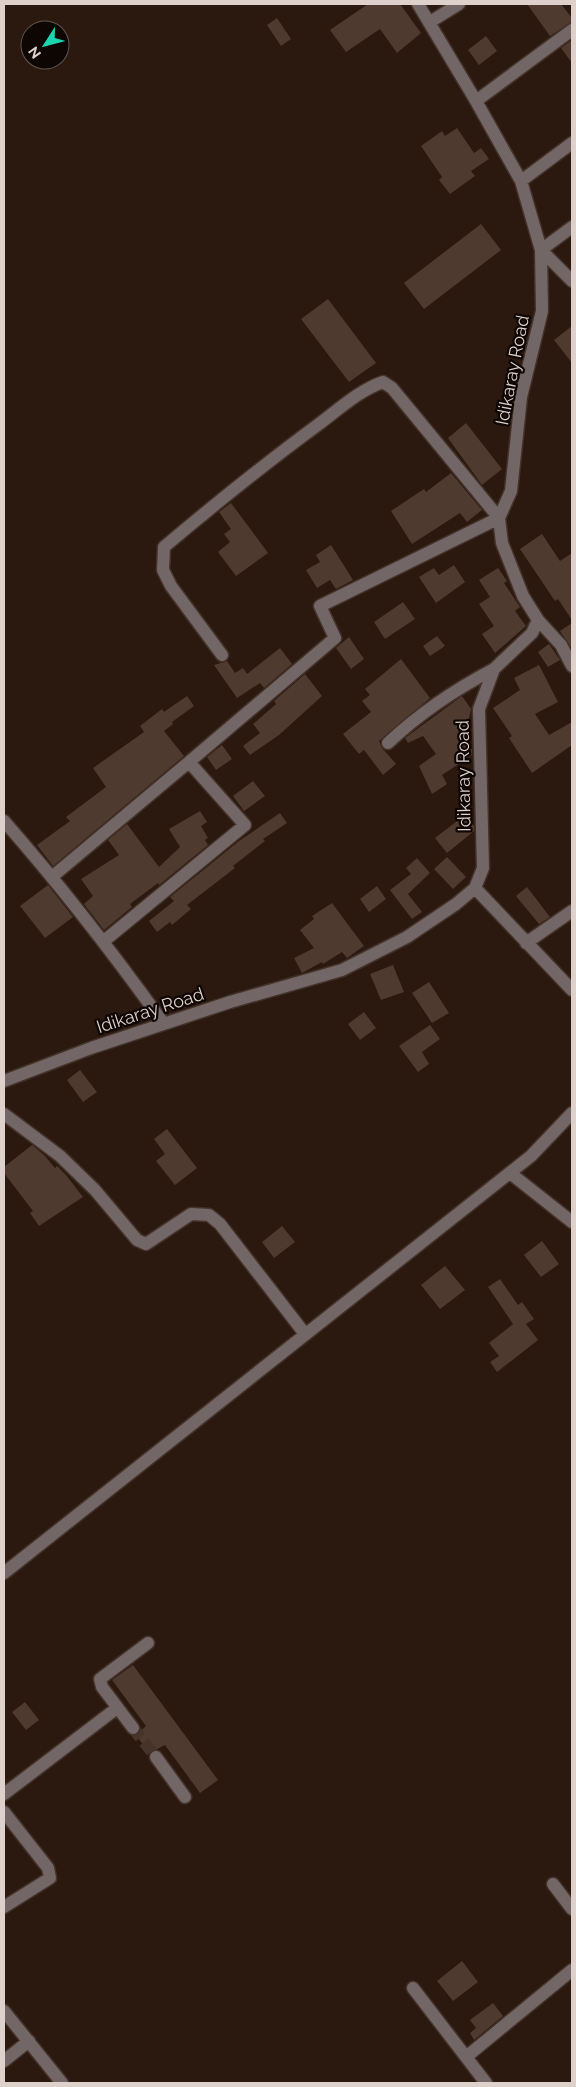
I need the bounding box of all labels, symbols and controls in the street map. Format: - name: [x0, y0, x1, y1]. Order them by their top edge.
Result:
- north arrow: [20, 20, 70, 70]
- text: N: [25, 44, 44, 62]
- street label: Idikaray Road: [491, 313, 533, 427]
- street label: Idikaray Road: [452, 720, 474, 832]
- street label: Idikaray Road: [94, 983, 206, 1037]

